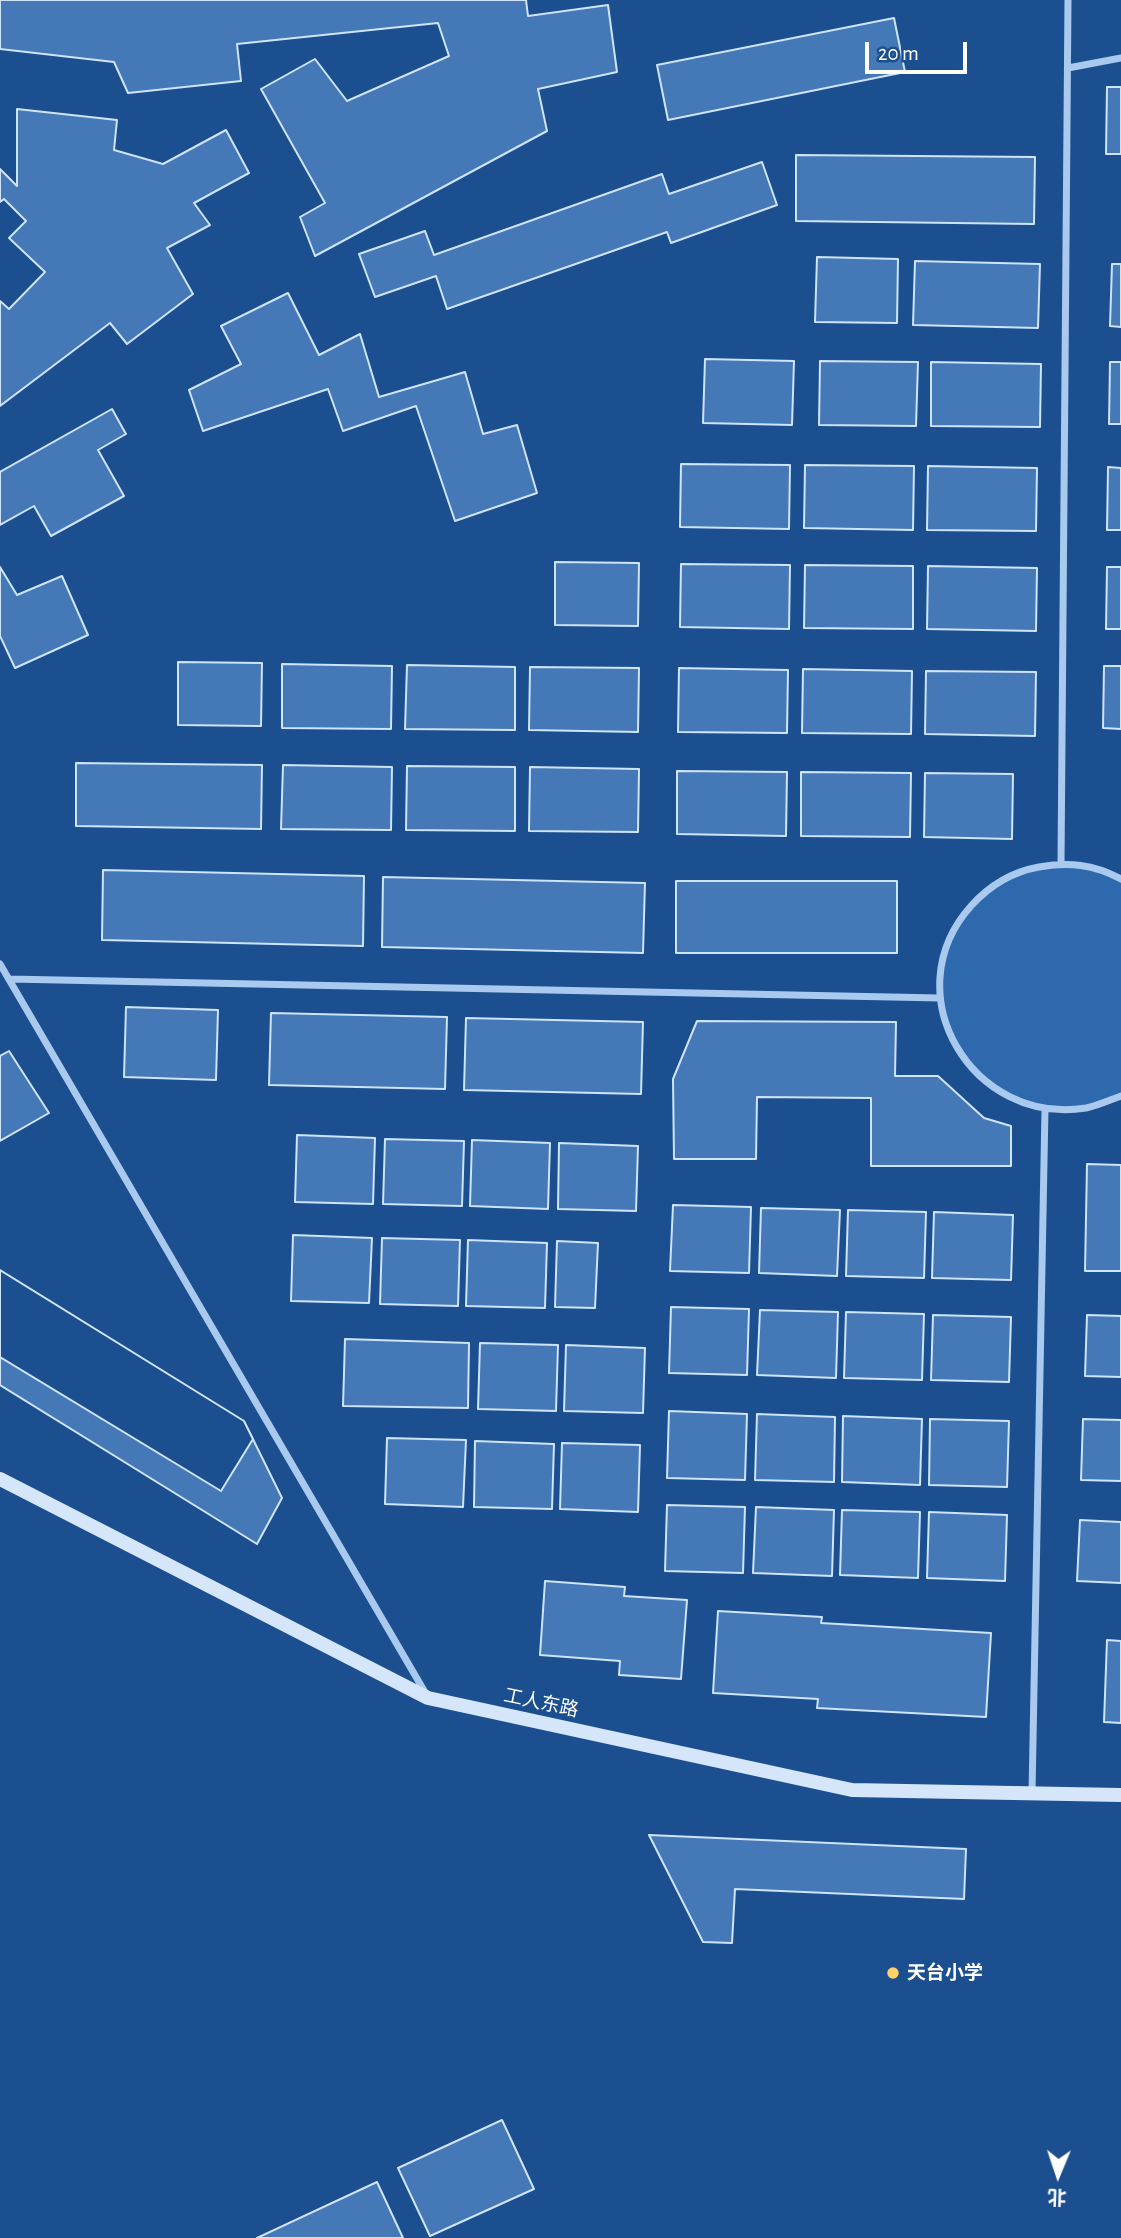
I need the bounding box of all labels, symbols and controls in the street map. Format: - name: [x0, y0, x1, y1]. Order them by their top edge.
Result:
- scale bar: [869, 28, 970, 72]
- text: 20 m: [878, 43, 919, 64]
- street label: 工人东路: [501, 1684, 581, 1722]
- place label: 天台小学: [907, 1962, 983, 1984]
- marker: 天台小学: [885, 1965, 901, 1981]
- north arrow: [1023, 2140, 1093, 2210]
- text: 北: [1047, 2187, 1067, 2206]

